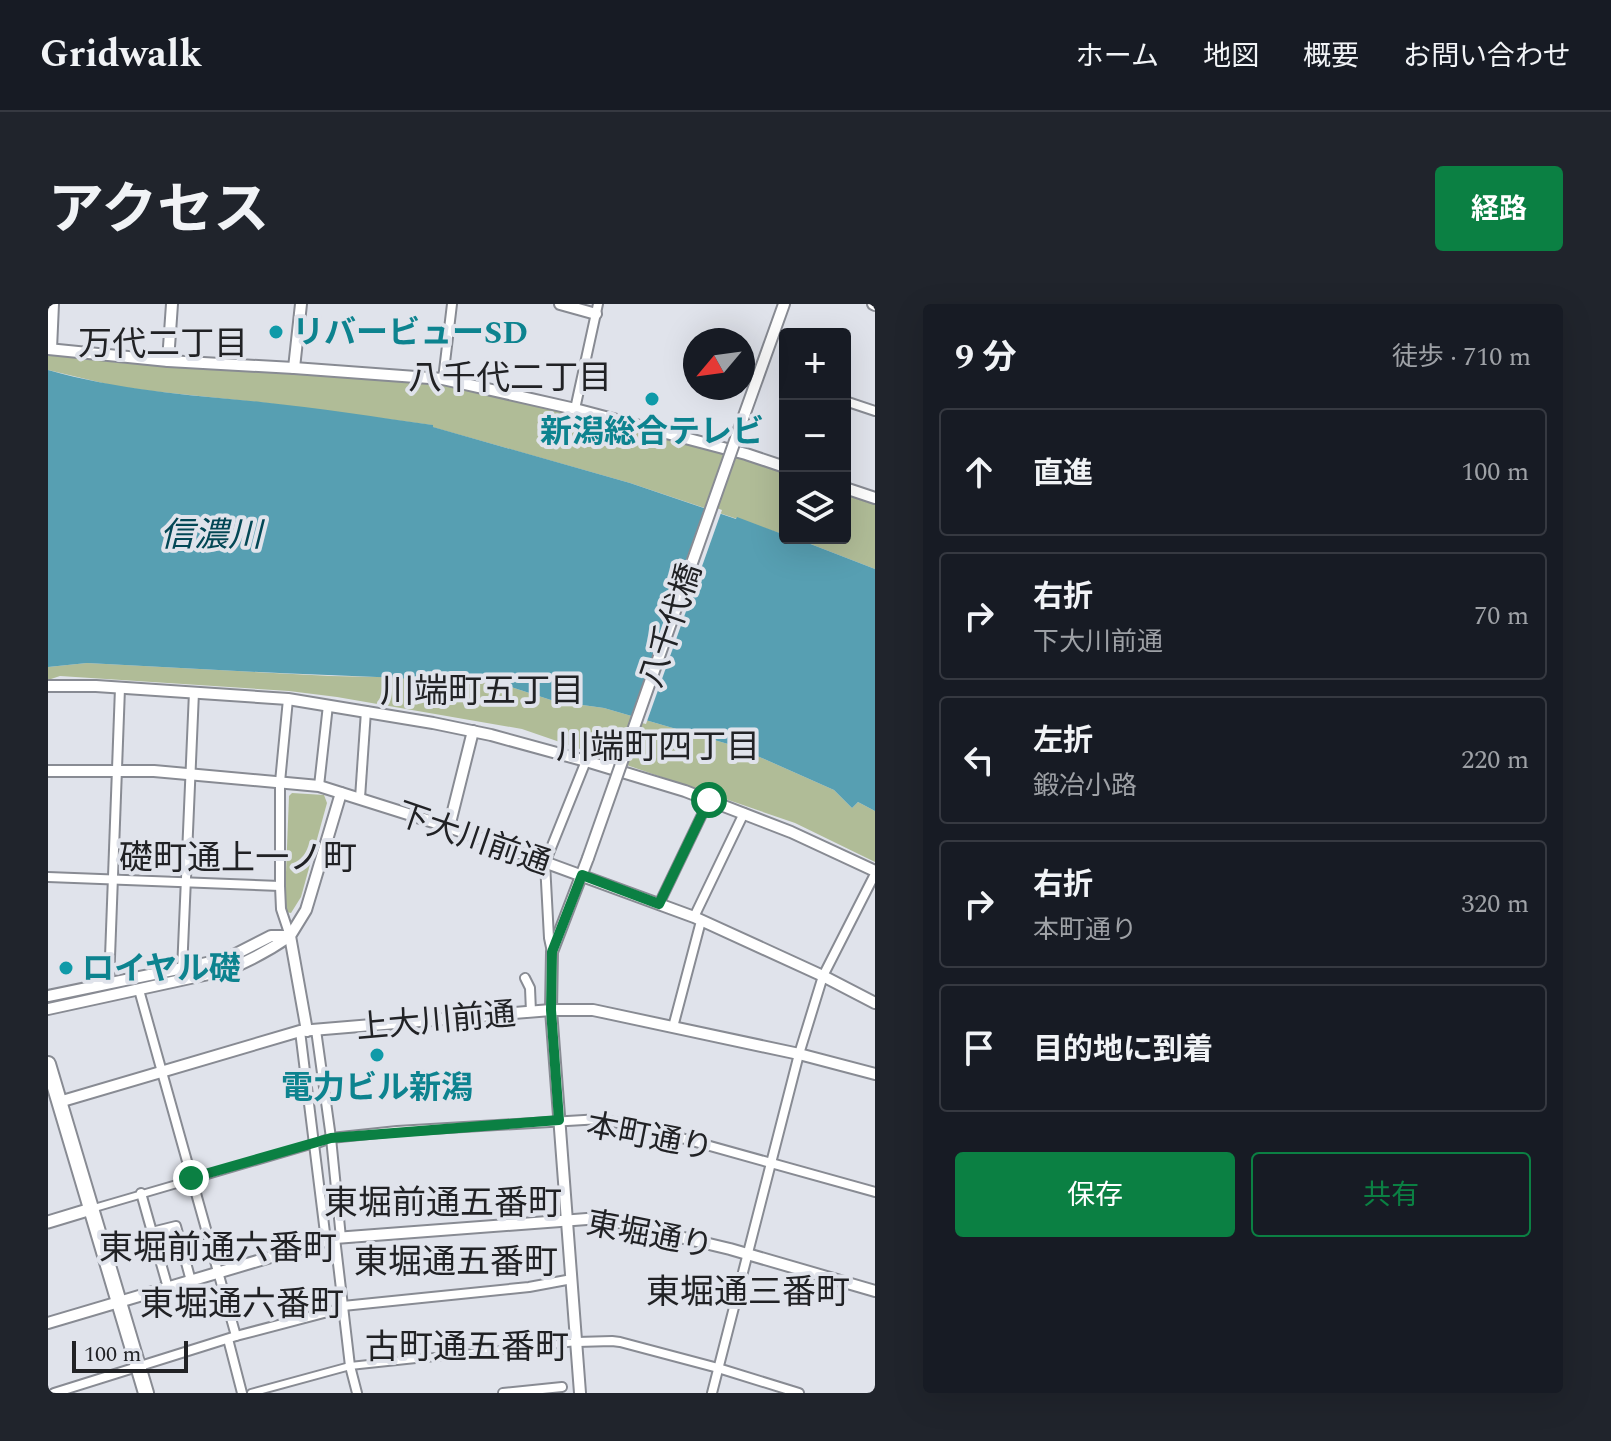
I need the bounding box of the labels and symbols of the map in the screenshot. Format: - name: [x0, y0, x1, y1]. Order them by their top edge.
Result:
- place label: リバービューSD: [292, 309, 528, 358]
- district label: 万代二丁目: [78, 319, 248, 371]
- marker: リバービューSD: [267, 323, 285, 341]
- north arrow: [683, 328, 755, 400]
- district label: 八千代二丁目: [408, 353, 612, 405]
- marker: 新潟総合テレビ: [643, 390, 661, 408]
- place label: 新潟総合テレビ: [540, 408, 764, 457]
- water label: 信濃川: [160, 510, 265, 562]
- street label: 八千代橋: [627, 557, 715, 694]
- district label: 川端町五丁目: [380, 666, 584, 718]
- district label: 川端町四丁目: [556, 722, 760, 774]
- route start: [691, 782, 727, 818]
- street label: 下大川前通: [390, 790, 557, 889]
- district label: 礎町通上一ノ町: [119, 833, 357, 885]
- place label: ロイヤル礎: [82, 945, 241, 994]
- marker: ロイヤル礎: [57, 959, 75, 977]
- street label: 上大川前通: [354, 990, 518, 1053]
- marker: 電力ビル新潟: [368, 1046, 386, 1064]
- place label: 電力ビル新潟: [281, 1064, 473, 1113]
- street label: 本町通り: [582, 1101, 717, 1174]
- route end: [173, 1160, 209, 1196]
- district label: 東堀前通五番町: [324, 1178, 562, 1230]
- street label: 東堀通り: [582, 1199, 717, 1272]
- district label: 東堀前通六番町: [99, 1223, 337, 1275]
- district label: 東堀通五番町: [354, 1237, 558, 1289]
- district label: 東堀通三番町: [646, 1267, 850, 1319]
- district label: 東堀通六番町: [140, 1279, 344, 1331]
- district label: 古町通五番町: [365, 1322, 569, 1374]
- scale bar: [72, 1337, 188, 1373]

